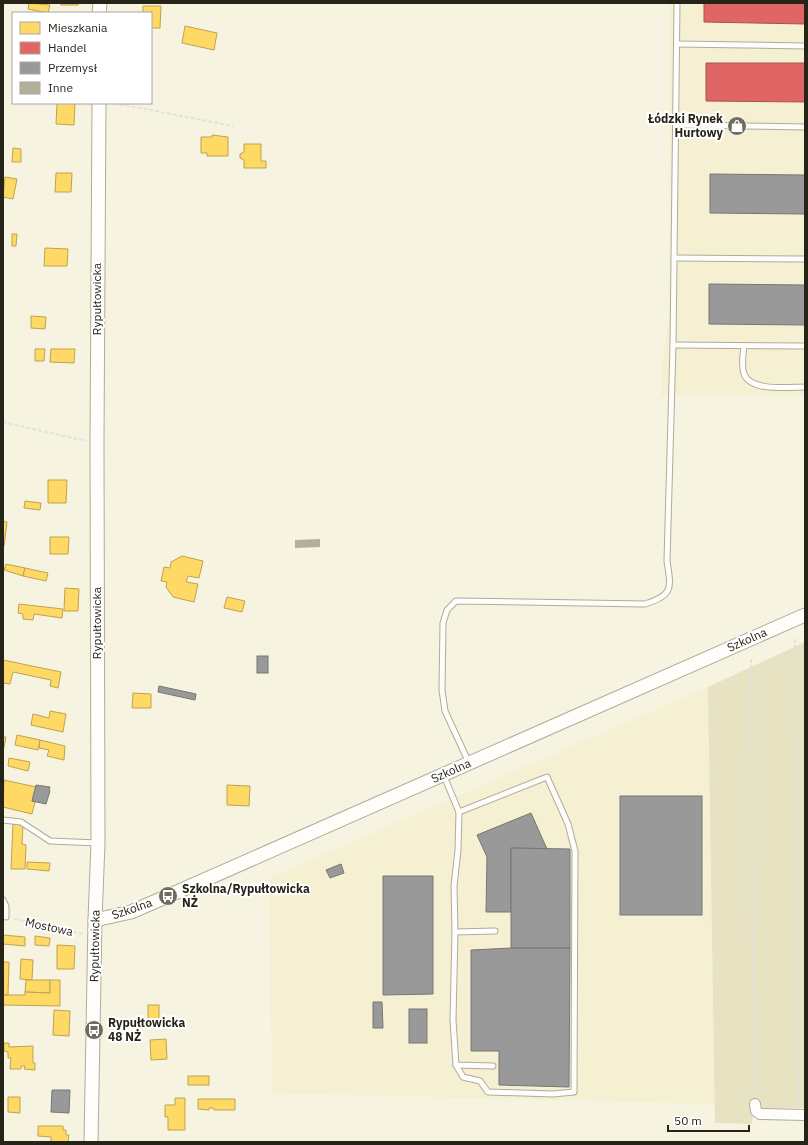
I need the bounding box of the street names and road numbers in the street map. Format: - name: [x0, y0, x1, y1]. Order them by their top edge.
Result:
- street label: Rypułtowicka: [89, 262, 104, 335]
- street label: Rypułtowicka: [89, 586, 104, 659]
- street label: Szkolna: [725, 624, 770, 655]
- street label: Szkolna: [429, 755, 474, 786]
- street label: Szkolna: [110, 894, 155, 922]
- street label: Rypułtowicka: [86, 909, 103, 982]
- street label: Mostowa: [24, 914, 75, 939]

